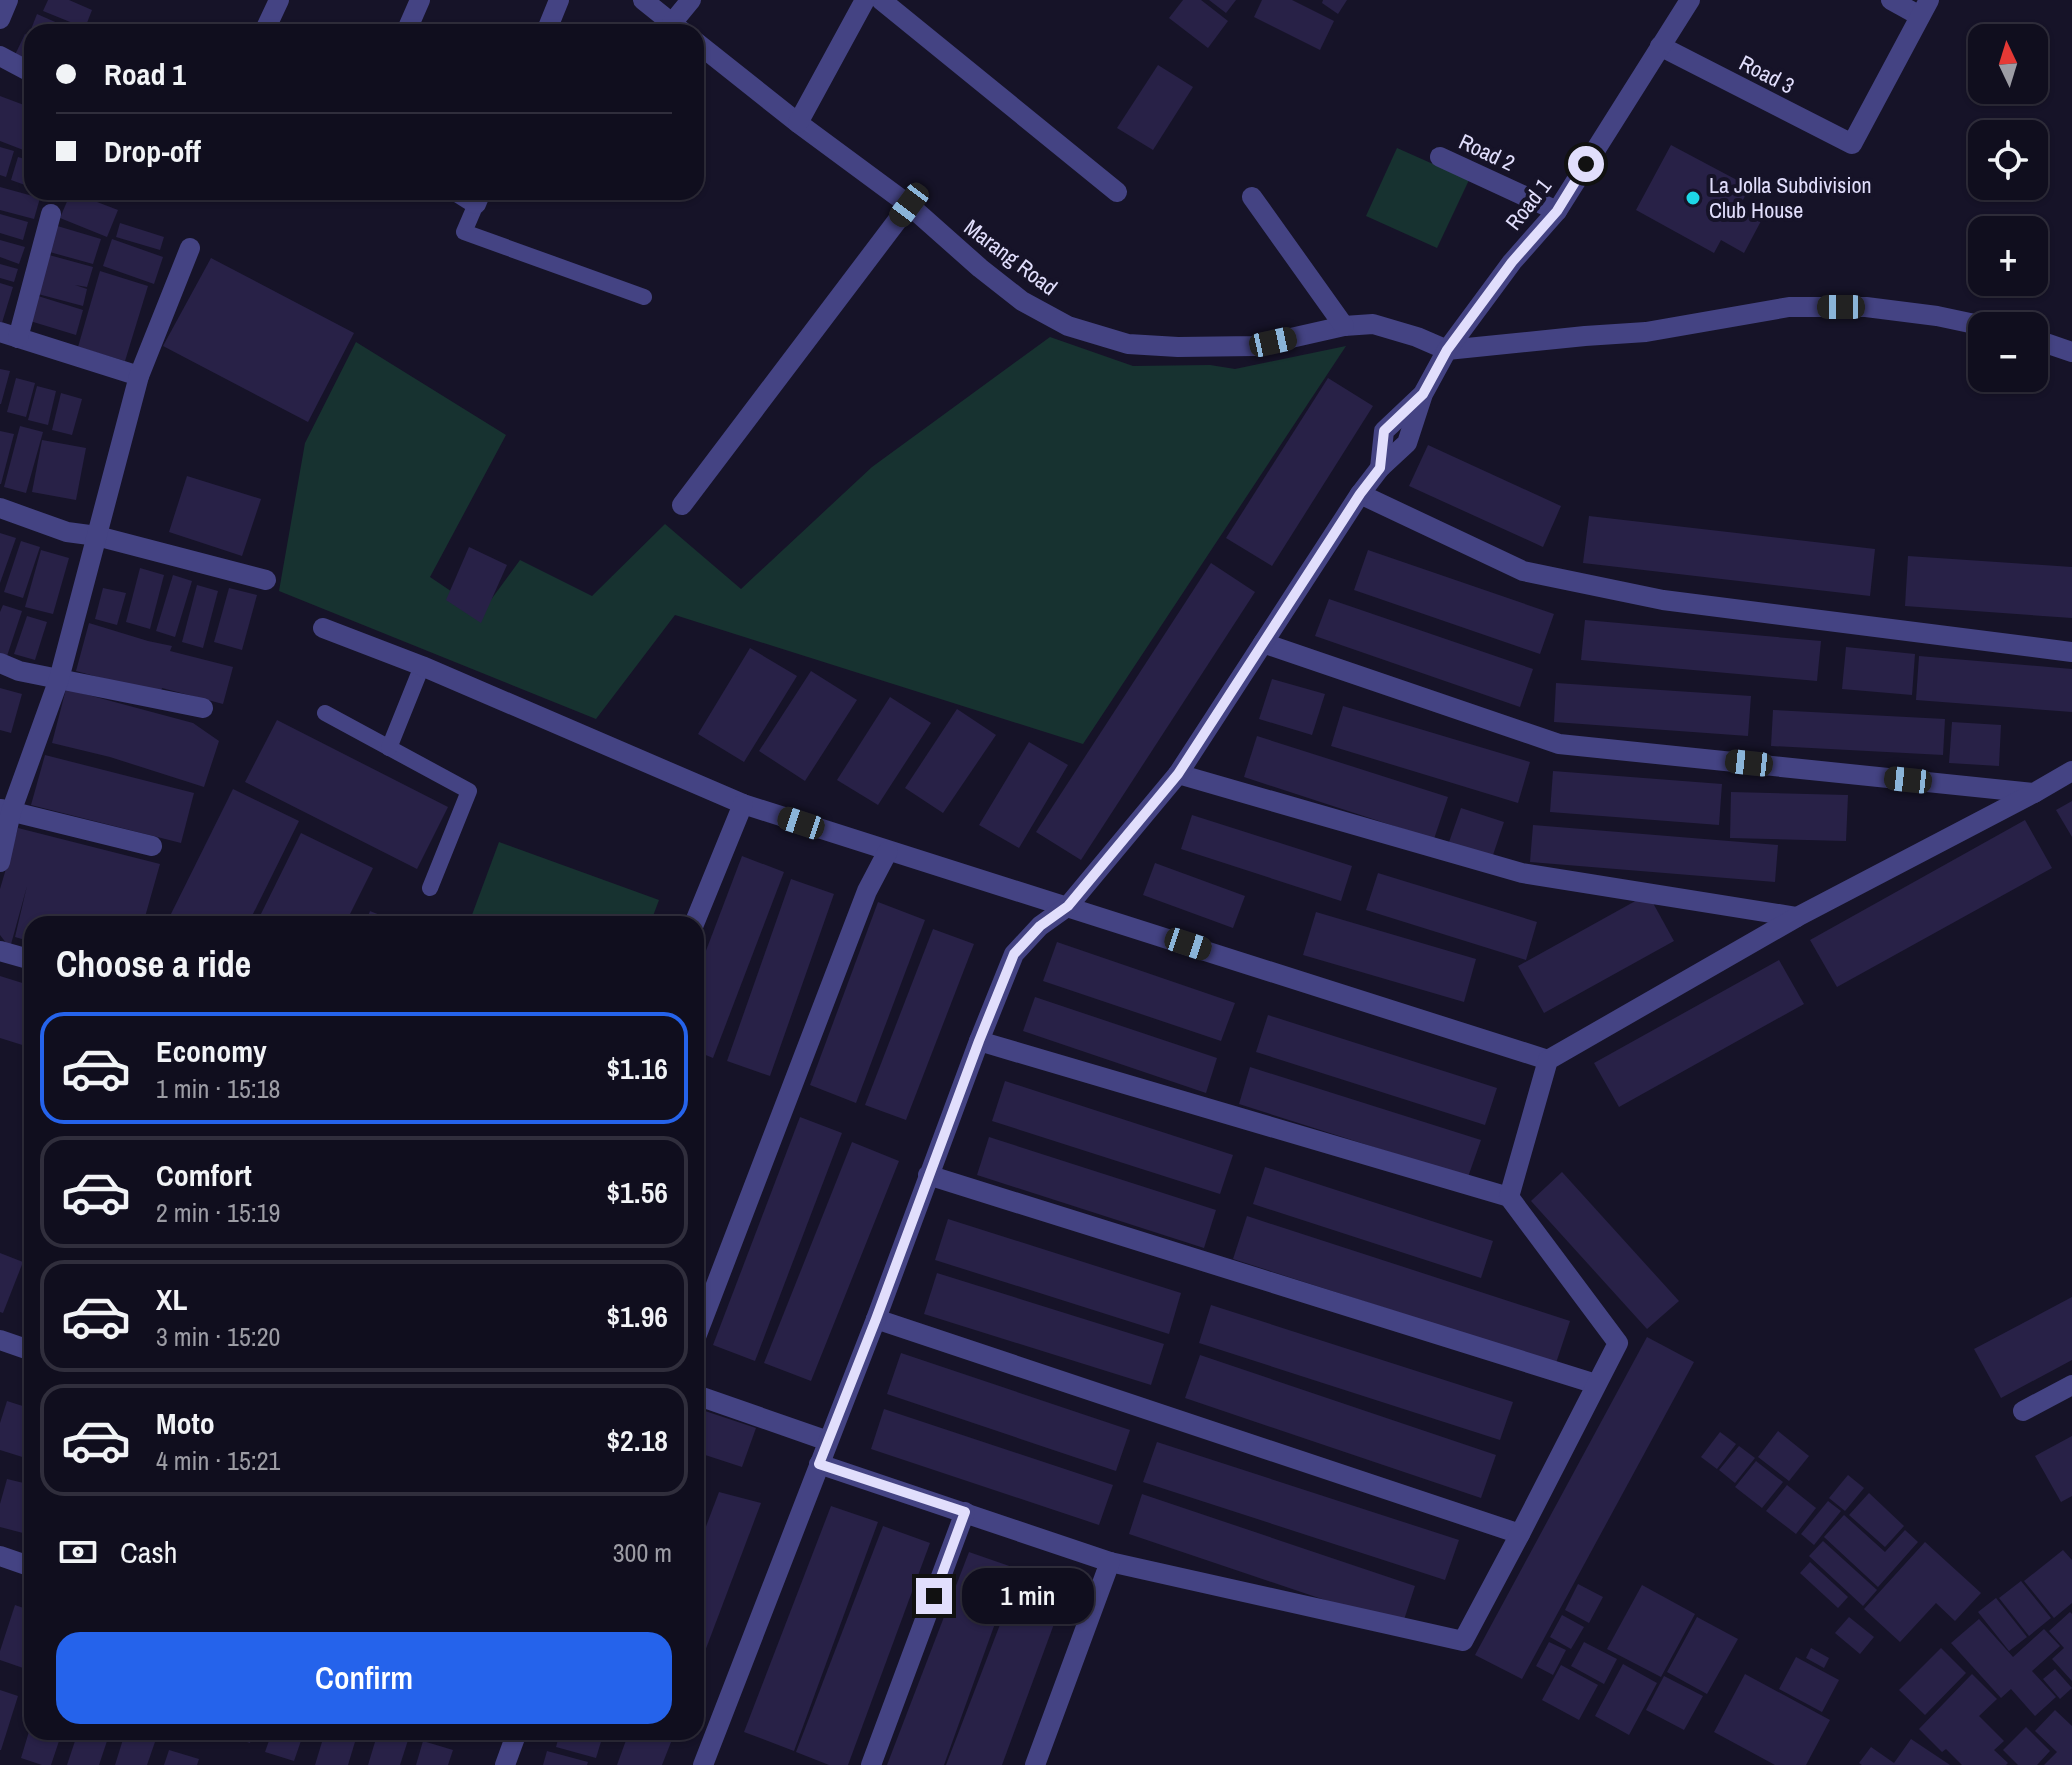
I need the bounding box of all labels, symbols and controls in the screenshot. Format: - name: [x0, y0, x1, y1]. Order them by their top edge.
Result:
- north arrow: [1968, 24, 2048, 104]
- map controls: [1968, 24, 2048, 392]
- street label: Road 3: [1734, 47, 1800, 101]
- text: Road 1: [104, 54, 186, 94]
- button: locate: [1968, 120, 2048, 200]
- street label: Road 2: [1454, 126, 1520, 178]
- text: Drop-off: [104, 131, 201, 171]
- route start: [1568, 146, 1604, 182]
- place label: La Jolla Subdivision Club House: [1709, 170, 1871, 225]
- street label: Road 1: [1498, 172, 1558, 236]
- car: [885, 179, 933, 231]
- marker: La Jolla Subdivision Club House: [1684, 189, 1702, 207]
- street label: Marang Road: [958, 212, 1064, 302]
- button: +: [1968, 216, 2048, 296]
- car: [1817, 295, 1865, 319]
- button: −: [1968, 312, 2048, 392]
- car: [1247, 325, 1299, 359]
- car: [1724, 749, 1774, 777]
- car: [1883, 766, 1933, 794]
- car: [774, 804, 828, 842]
- car: [1161, 925, 1215, 963]
- text: Choose a ride: [56, 940, 251, 988]
- text: Economy: [156, 1031, 267, 1071]
- icon: car: [60, 1032, 132, 1104]
- text: $1.16: [606, 1048, 668, 1088]
- text: 1 min · 15:18: [156, 1071, 280, 1106]
- text: Comfort: [156, 1155, 252, 1195]
- icon: car: [60, 1156, 132, 1228]
- text: $1.56: [606, 1172, 668, 1212]
- text: 2 min · 15:19: [156, 1195, 280, 1230]
- text: XL: [156, 1279, 187, 1319]
- icon: car: [60, 1280, 132, 1352]
- text: $1.96: [606, 1296, 668, 1336]
- text: 3 min · 15:20: [156, 1319, 280, 1354]
- text: Moto: [156, 1403, 215, 1443]
- icon: car: [60, 1404, 132, 1476]
- text: $2.18: [606, 1420, 668, 1460]
- text: 4 min · 15:21: [156, 1443, 280, 1478]
- icon: cash: [56, 1530, 100, 1574]
- text: Cash: [120, 1532, 177, 1572]
- text: 300 m: [613, 1535, 672, 1570]
- callout: 1 min: [962, 1568, 1094, 1624]
- route end: [916, 1578, 952, 1614]
- text: 1 min: [1001, 1578, 1055, 1613]
- button: Confirm: [56, 1632, 672, 1724]

